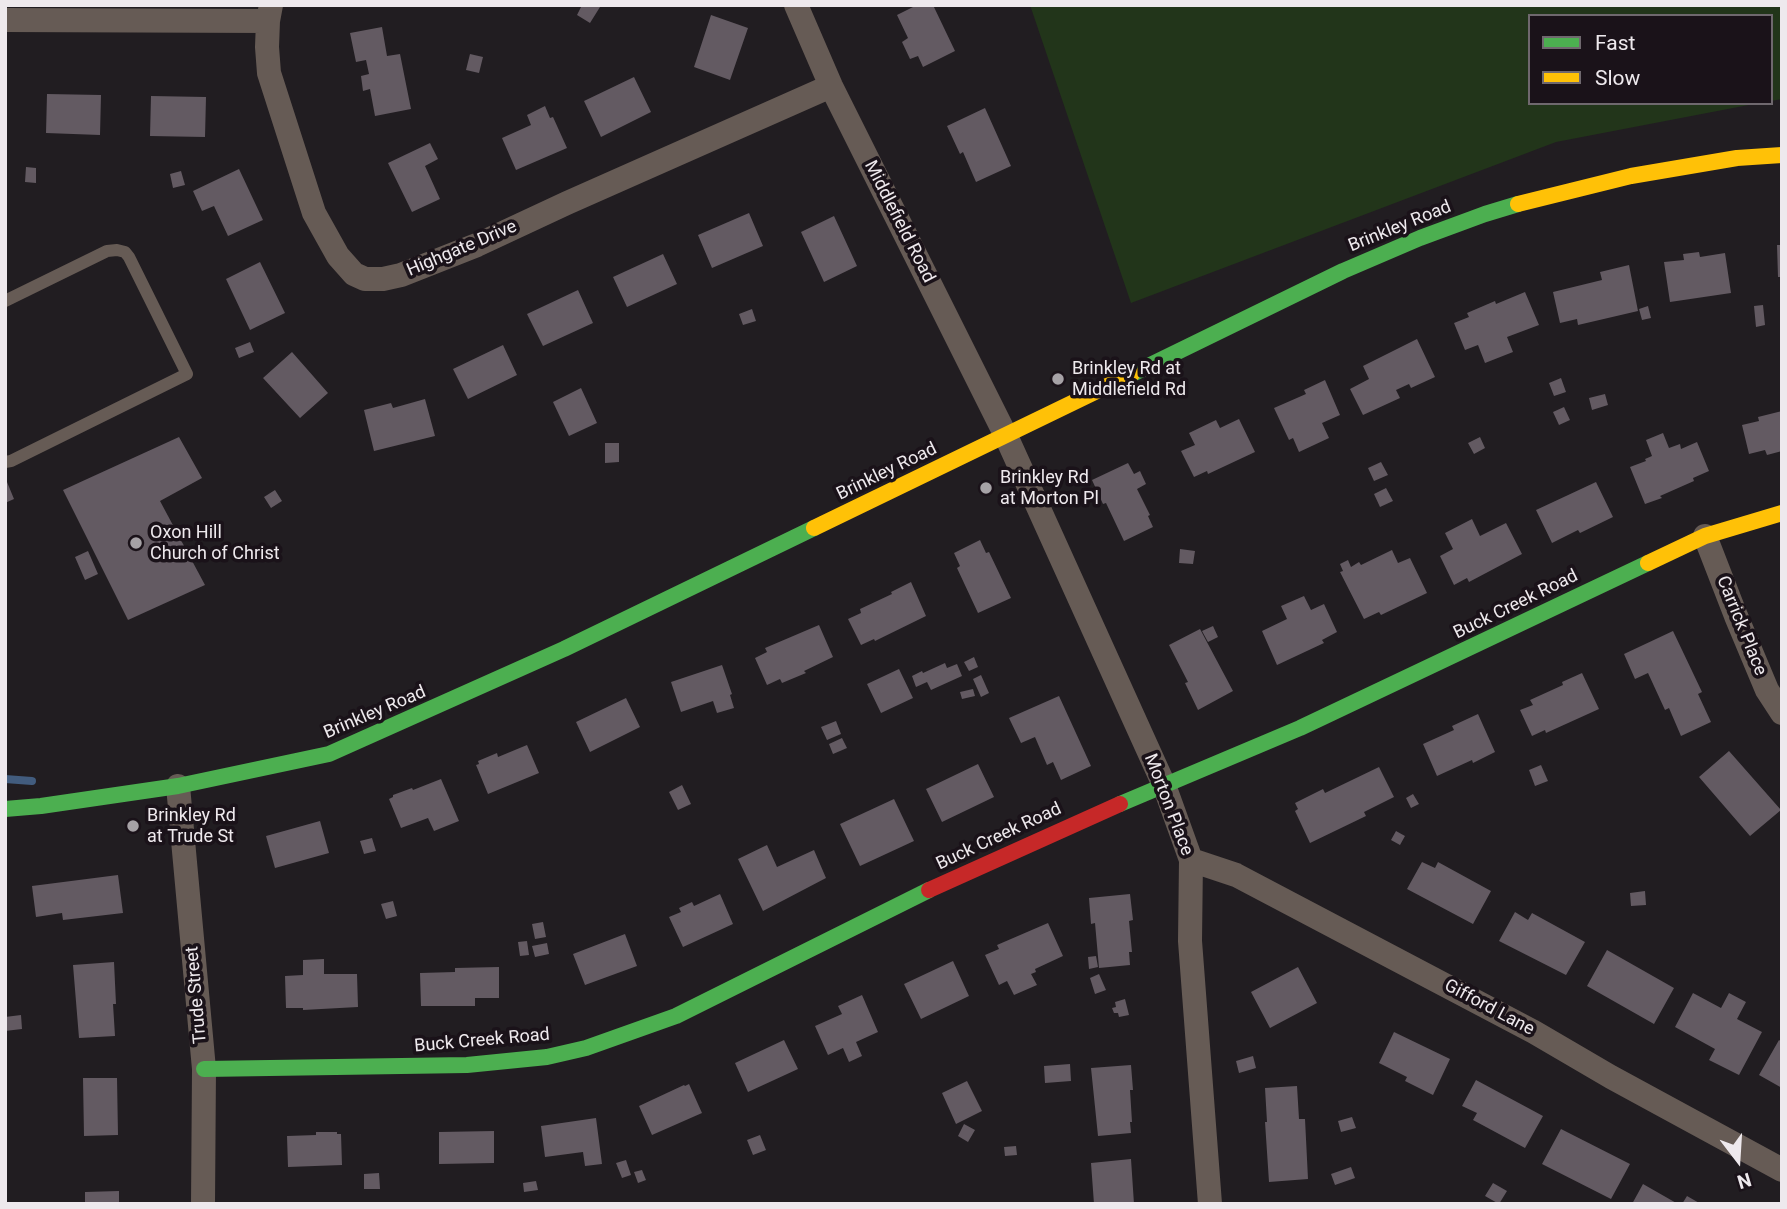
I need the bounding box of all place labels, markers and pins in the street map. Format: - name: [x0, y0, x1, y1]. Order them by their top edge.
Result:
- place label: Brinkley Rd at Middlefield Rd: [1072, 358, 1186, 400]
- marker: Brinkley Rd at Middlefield Rd: [1050, 371, 1066, 387]
- place label: Brinkley Rd at Morton Pl: [1000, 467, 1099, 510]
- marker: Brinkley Rd at Morton Pl: [978, 480, 994, 496]
- place label: Oxon Hill Church of Christ: [150, 522, 280, 564]
- marker: Oxon Hill Church of Christ: [128, 535, 144, 551]
- place label: Brinkley Rd at Trude St: [147, 805, 236, 848]
- marker: Brinkley Rd at Trude St: [125, 818, 141, 834]

